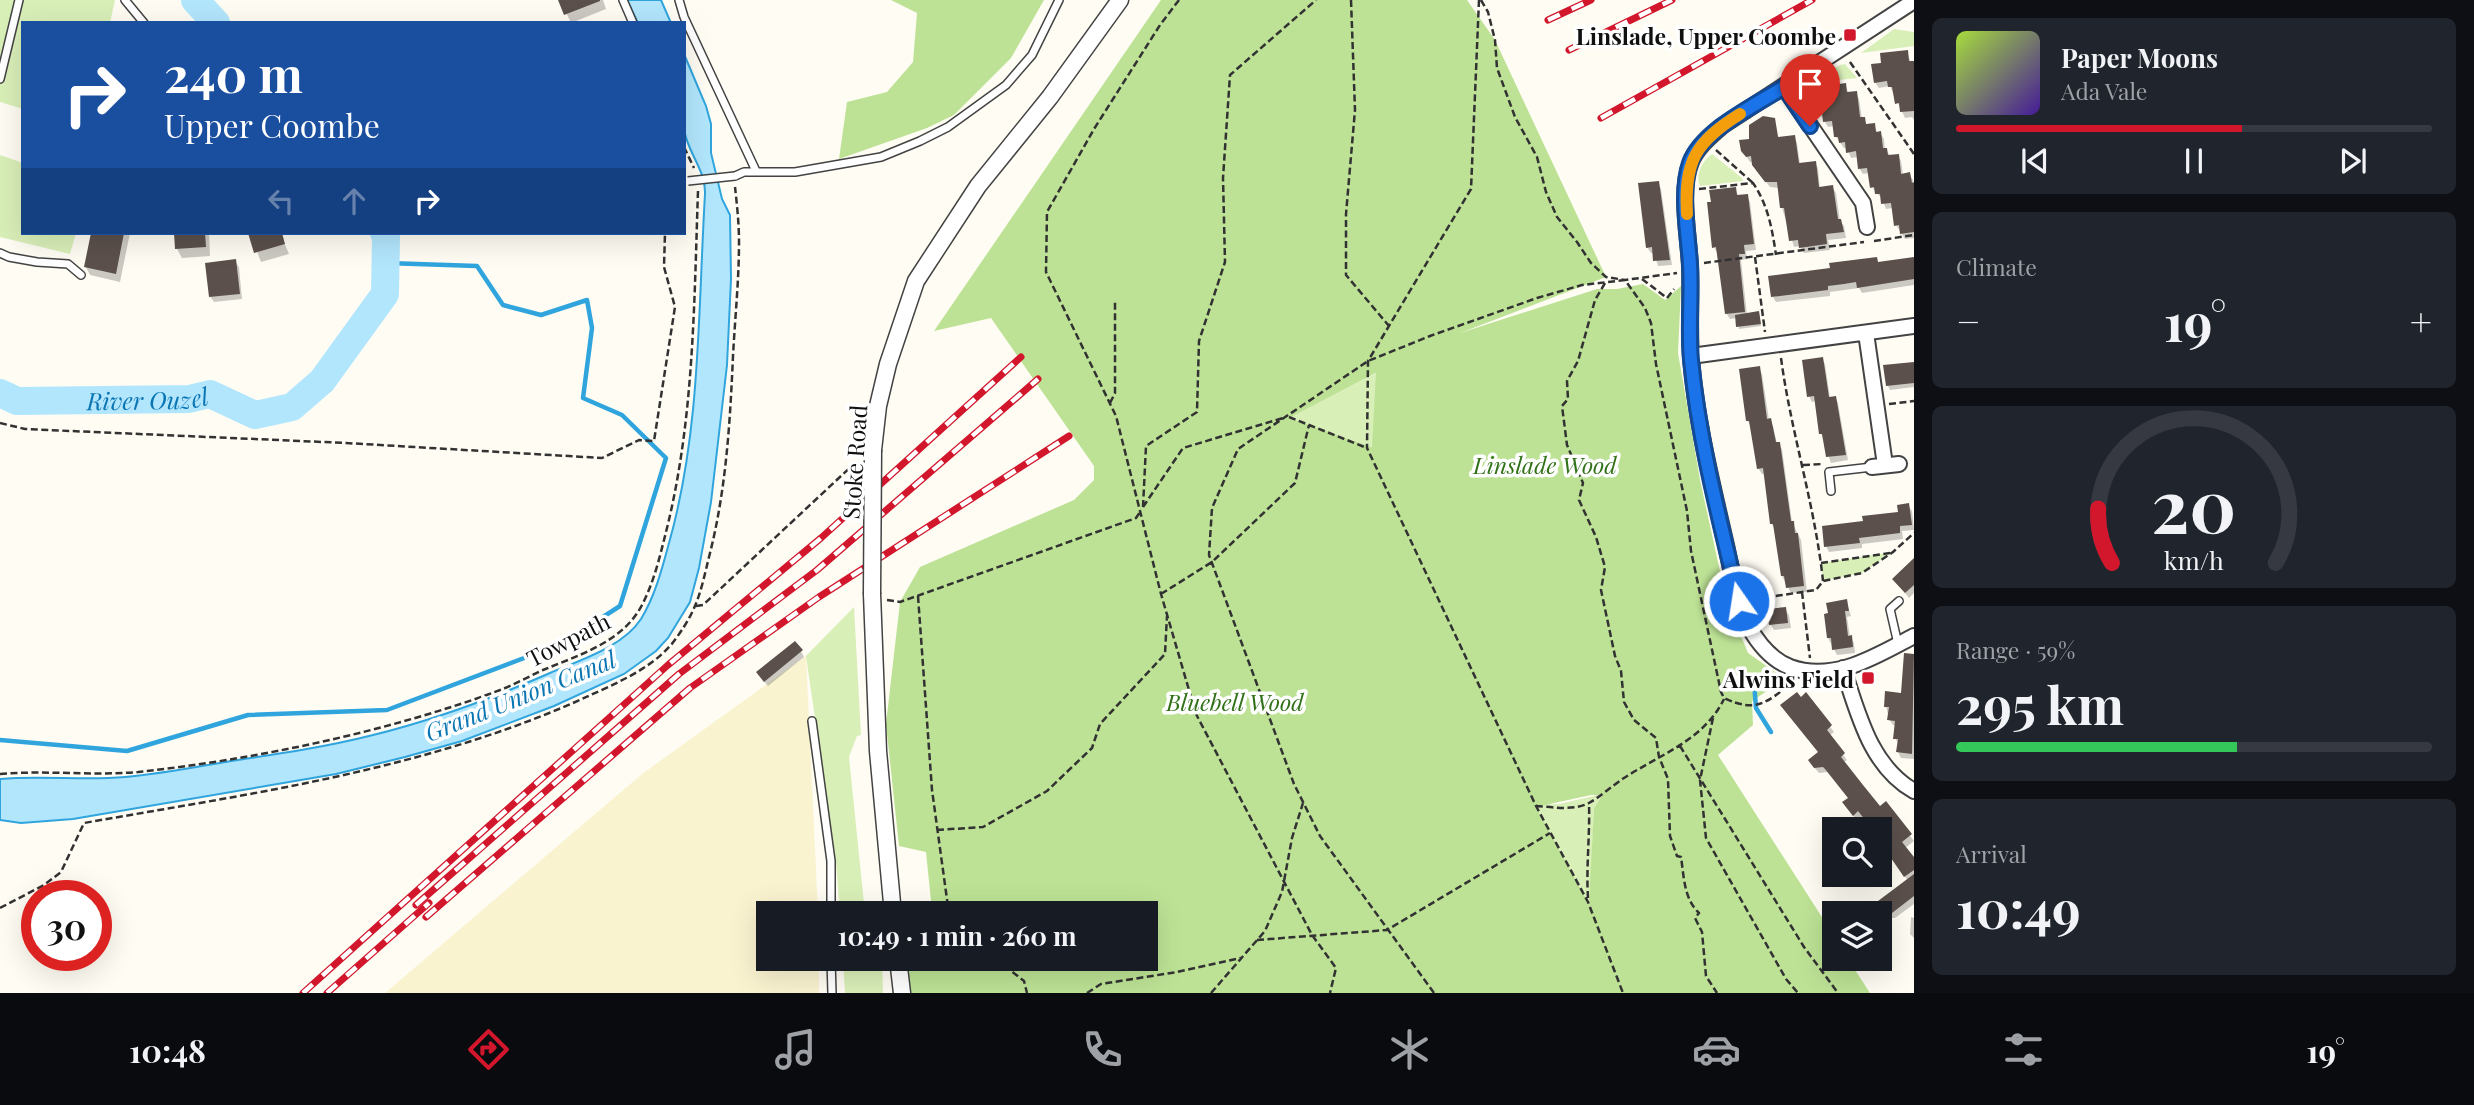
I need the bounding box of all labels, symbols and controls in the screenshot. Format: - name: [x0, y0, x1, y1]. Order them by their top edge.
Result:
- place label: Linslade, Upper Coombe: [1576, 20, 1836, 51]
- marker: Linslade, Upper Coombe: [1842, 27, 1858, 43]
- text: 240 m: [164, 40, 303, 105]
- text: Paper Moons: [2061, 40, 2218, 75]
- icon: right: [49, 49, 140, 140]
- pin: [1780, 54, 1840, 126]
- icon: arrive: [1791, 65, 1829, 103]
- text: Ada Vale: [2061, 75, 2148, 106]
- text: Upper Coombe: [164, 103, 380, 146]
- icon: previous: [2016, 142, 2054, 180]
- icon: pause: [2175, 142, 2213, 180]
- icon: next: [2334, 142, 2372, 180]
- icon: left: [262, 182, 300, 220]
- icon: ahead: [335, 182, 373, 220]
- icon: right: [408, 182, 446, 220]
- text: Climate: [1956, 251, 2037, 282]
- text: 19°: [2164, 286, 2227, 355]
- text: −: [1956, 295, 1981, 346]
- text: +: [2410, 295, 2432, 346]
- water label: River Ouzel: [85, 379, 212, 416]
- street label: Stoke Road: [835, 404, 873, 520]
- park label: Linslade Wood: [1472, 449, 1617, 480]
- text: 20: [2151, 454, 2237, 551]
- text: km/h: [2164, 542, 2224, 575]
- position arrow: [1702, 564, 1776, 638]
- street label: Towpath: [521, 605, 616, 673]
- text: Range · 59%: [1956, 634, 2075, 665]
- water label: Grand Union Canal: [420, 642, 621, 748]
- place label: Alwins Field: [1722, 663, 1854, 694]
- text: 295 km: [1956, 669, 2124, 738]
- marker: Alwins Field: [1860, 670, 1876, 686]
- park label: Bluebell Wood: [1165, 686, 1304, 717]
- map controls: [1822, 817, 1892, 971]
- button: search: [1822, 817, 1892, 887]
- text: Arrival: [1956, 838, 2027, 869]
- text: 10:49: [1956, 873, 2081, 942]
- speed limit sign: 30: [21, 880, 112, 971]
- button: layers: [1822, 901, 1892, 971]
- text: 10:49 · 1 min · 260 m: [837, 918, 1077, 953]
- icon: directions: [464, 1025, 513, 1074]
- icon: music: [771, 1025, 820, 1074]
- icon: phone: [1078, 1025, 1127, 1074]
- icon: climate: [1385, 1025, 1434, 1074]
- icon: car: [1692, 1025, 1741, 1074]
- icon: filters: [1999, 1025, 2048, 1074]
- text: 10:48: [129, 1028, 206, 1071]
- text: 19°: [2306, 1028, 2345, 1071]

